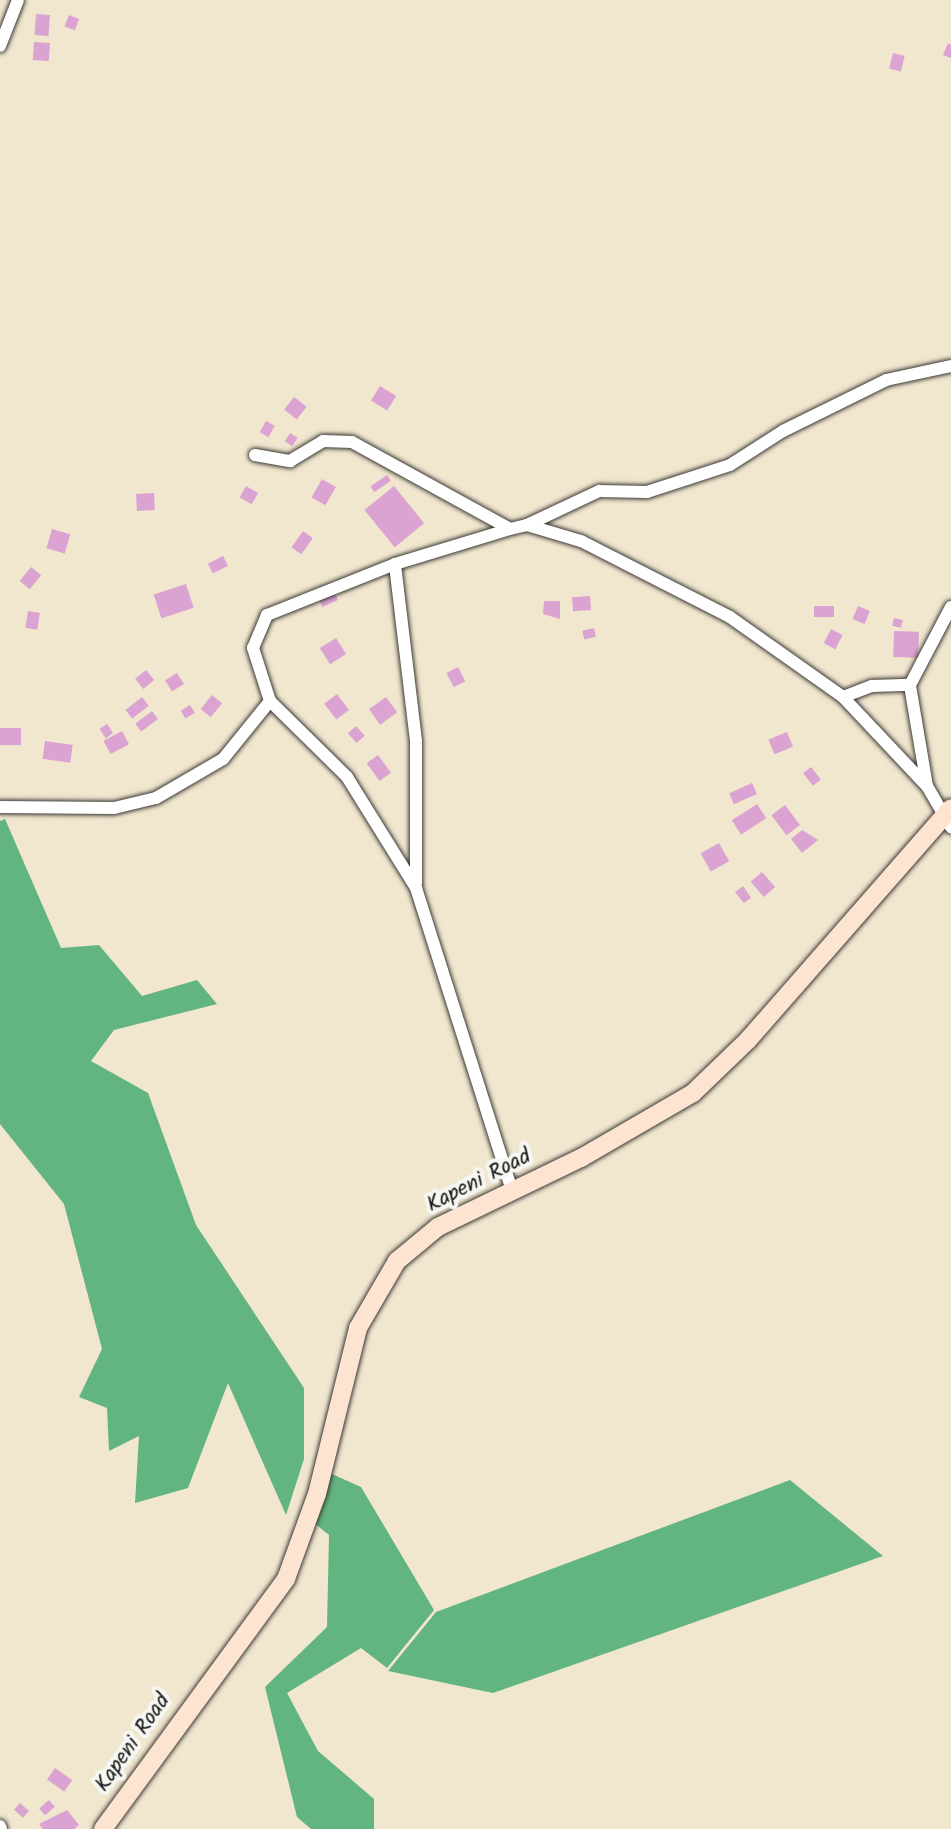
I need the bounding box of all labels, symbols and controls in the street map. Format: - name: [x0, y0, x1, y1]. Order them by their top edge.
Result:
- street label: Kapeni Road: [422, 1143, 536, 1219]
- street label: Kapeni Road: [90, 1689, 176, 1797]

